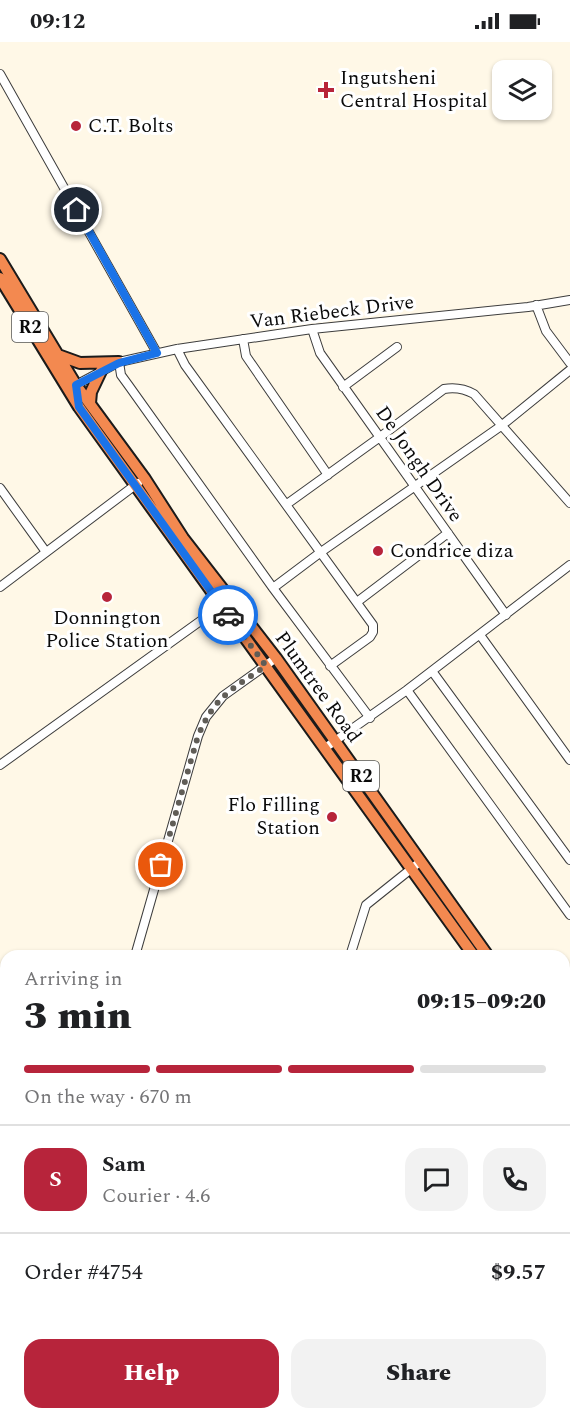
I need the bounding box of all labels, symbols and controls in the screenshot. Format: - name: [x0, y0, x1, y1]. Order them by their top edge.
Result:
- text: 09:12: [30, 5, 85, 38]
- map controls: [492, 60, 552, 120]
- button: layers: [492, 60, 552, 120]
- place label: Ingutsheni Central Hospital: [340, 63, 488, 116]
- marker: Ingutsheni Central Hospital: [317, 81, 335, 99]
- place label: C.T. Bolts: [88, 111, 174, 141]
- marker: C.T. Bolts: [69, 119, 83, 133]
- pin: [51, 184, 102, 235]
- icon: home: [60, 193, 93, 226]
- street label: Van Riebeck Drive: [248, 287, 416, 337]
- road number: R2: [12, 312, 48, 342]
- street label: De Jongh Drive: [368, 400, 470, 528]
- place label: Condrice diza: [390, 536, 514, 566]
- marker: Condrice diza: [371, 544, 385, 558]
- courier: [198, 585, 258, 645]
- marker: Donnington Police Station: [100, 590, 114, 604]
- icon: car: [212, 599, 245, 632]
- place label: Donnington Police Station: [45, 603, 169, 656]
- street label: Plumtree Road: [267, 625, 369, 749]
- road number: R2: [343, 761, 379, 791]
- place label: Flo Filling Station: [228, 790, 320, 843]
- marker: Flo Filling Station: [325, 810, 339, 824]
- pin: [135, 839, 186, 890]
- icon: bag: [144, 848, 177, 881]
- text: Arriving in: [24, 964, 122, 994]
- text: 09:15–09:20: [417, 985, 546, 1018]
- text: 3 min: [24, 987, 132, 1046]
- text: On the way · 670 m: [24, 1082, 192, 1112]
- text: Sam: [102, 1148, 146, 1181]
- button: chat: [405, 1148, 468, 1211]
- button: phone: [483, 1148, 546, 1211]
- text: S: [49, 1163, 62, 1196]
- text: Courier · 4.6: [102, 1181, 210, 1211]
- text: Order #4754: [24, 1256, 143, 1289]
- text: $9.57: [491, 1256, 546, 1289]
- button: Help: [24, 1339, 279, 1408]
- button: Share: [291, 1339, 546, 1408]

